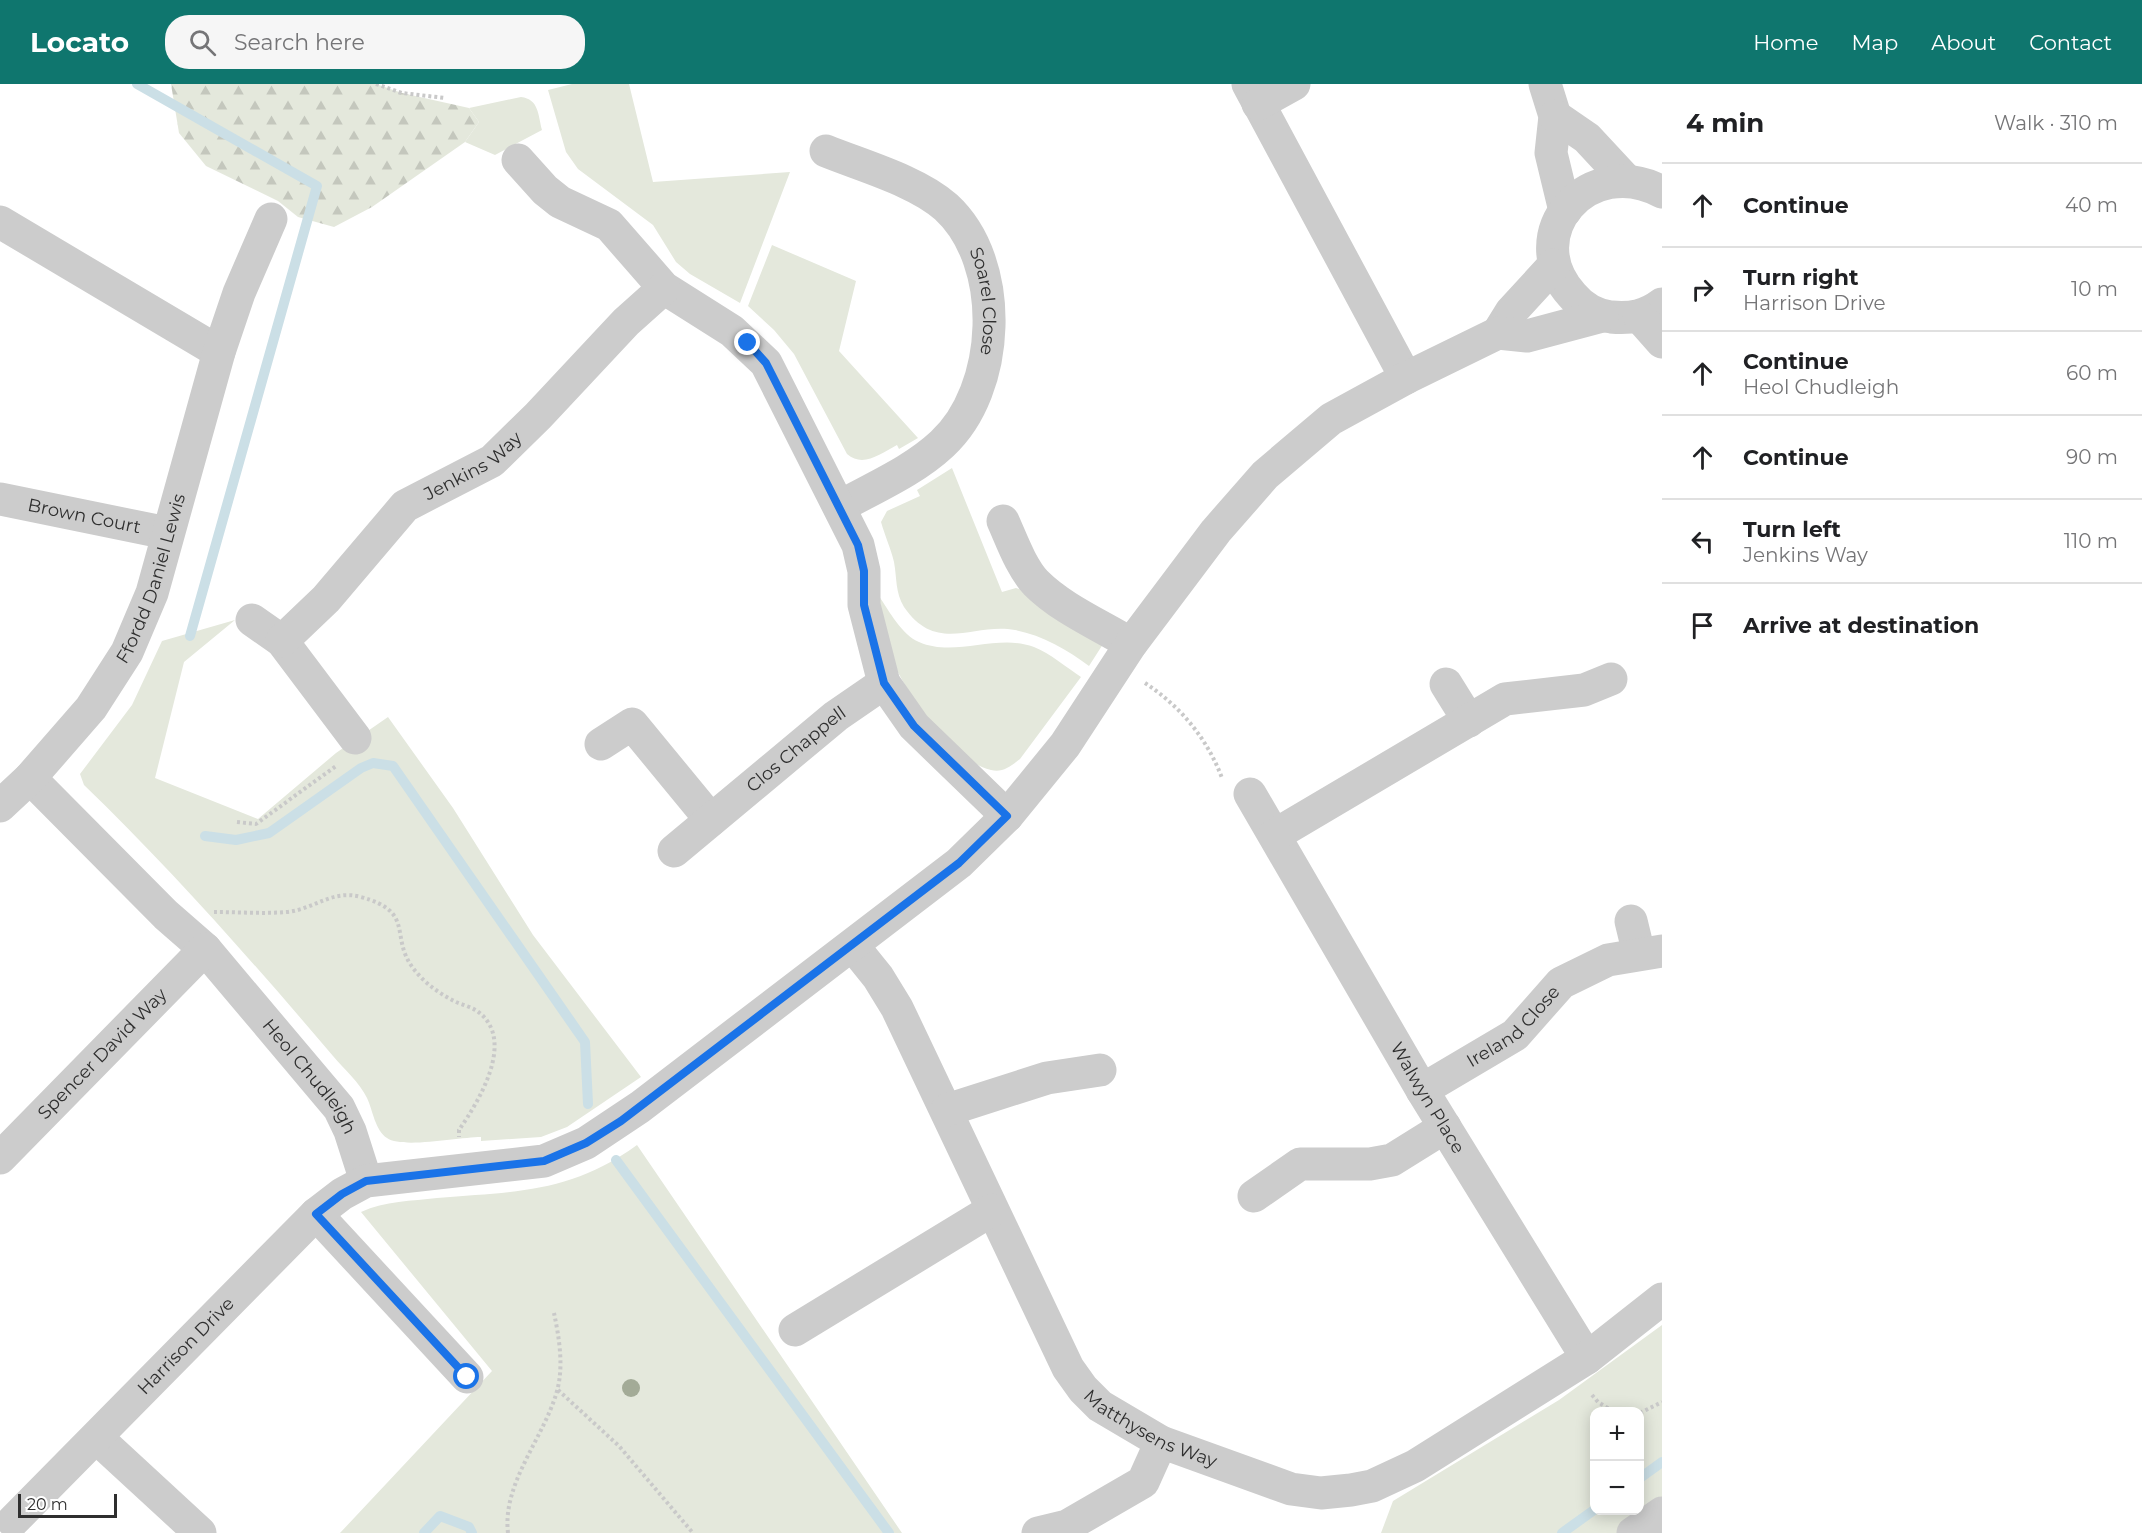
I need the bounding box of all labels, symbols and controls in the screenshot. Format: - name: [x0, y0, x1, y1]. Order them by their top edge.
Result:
- search box: [165, 15, 585, 69]
- text: Locato: [30, 25, 129, 59]
- icon: search: [186, 26, 219, 59]
- text: Search here: [234, 29, 365, 56]
- text: Home: [1753, 30, 1818, 55]
- text: Map: [1851, 30, 1898, 55]
- text: About: [1931, 30, 1996, 55]
- text: Contact: [2029, 30, 2112, 55]
- text: 4 min: [1686, 107, 1764, 139]
- text: Walk · 310 m: [1994, 111, 2118, 135]
- icon: ahead: [1686, 189, 1719, 222]
- text: Continue: [1743, 192, 1849, 219]
- text: 40 m: [2065, 193, 2118, 217]
- street label: Soarel Close: [965, 244, 1000, 357]
- text: Turn right: [1743, 264, 1858, 291]
- icon: right: [1686, 273, 1719, 306]
- text: 10 m: [2071, 277, 2118, 301]
- text: Harrison Drive: [1743, 291, 1886, 315]
- route end: [734, 329, 760, 355]
- text: Continue: [1743, 348, 1849, 375]
- icon: ahead: [1686, 357, 1719, 390]
- text: 60 m: [2066, 361, 2118, 385]
- text: Heol Chudleigh: [1743, 375, 1899, 399]
- street label: Jenkins Way: [419, 427, 527, 506]
- icon: ahead: [1686, 441, 1719, 474]
- text: Continue: [1743, 444, 1849, 471]
- text: 90 m: [2066, 445, 2118, 469]
- street label: Ffordd Daniel Lewis: [111, 491, 190, 668]
- street label: Brown Court: [26, 494, 143, 538]
- text: Turn left: [1743, 516, 1841, 543]
- icon: left: [1686, 525, 1719, 558]
- text: 110 m: [2064, 529, 2118, 553]
- text: Jenkins Way: [1743, 543, 1868, 567]
- icon: arrive: [1686, 609, 1719, 642]
- text: Arrive at destination: [1743, 612, 1979, 639]
- street label: Clos Chappell: [742, 701, 850, 797]
- street label: Ireland Close: [1463, 981, 1565, 1072]
- street label: Spencer David Way: [33, 983, 172, 1124]
- street label: Heol Chudleigh: [258, 1014, 361, 1138]
- street label: Walwyn Place: [1386, 1038, 1470, 1158]
- street label: Harrison Drive: [133, 1292, 239, 1399]
- route start: [453, 1363, 479, 1389]
- street label: Matthysens Way: [1079, 1385, 1220, 1472]
- map controls: [1590, 1407, 1644, 1515]
- button: +: [1590, 1407, 1644, 1461]
- button: −: [1590, 1461, 1644, 1515]
- scale bar: [18, 1491, 117, 1518]
- text: 20 m: [27, 1495, 68, 1514]

